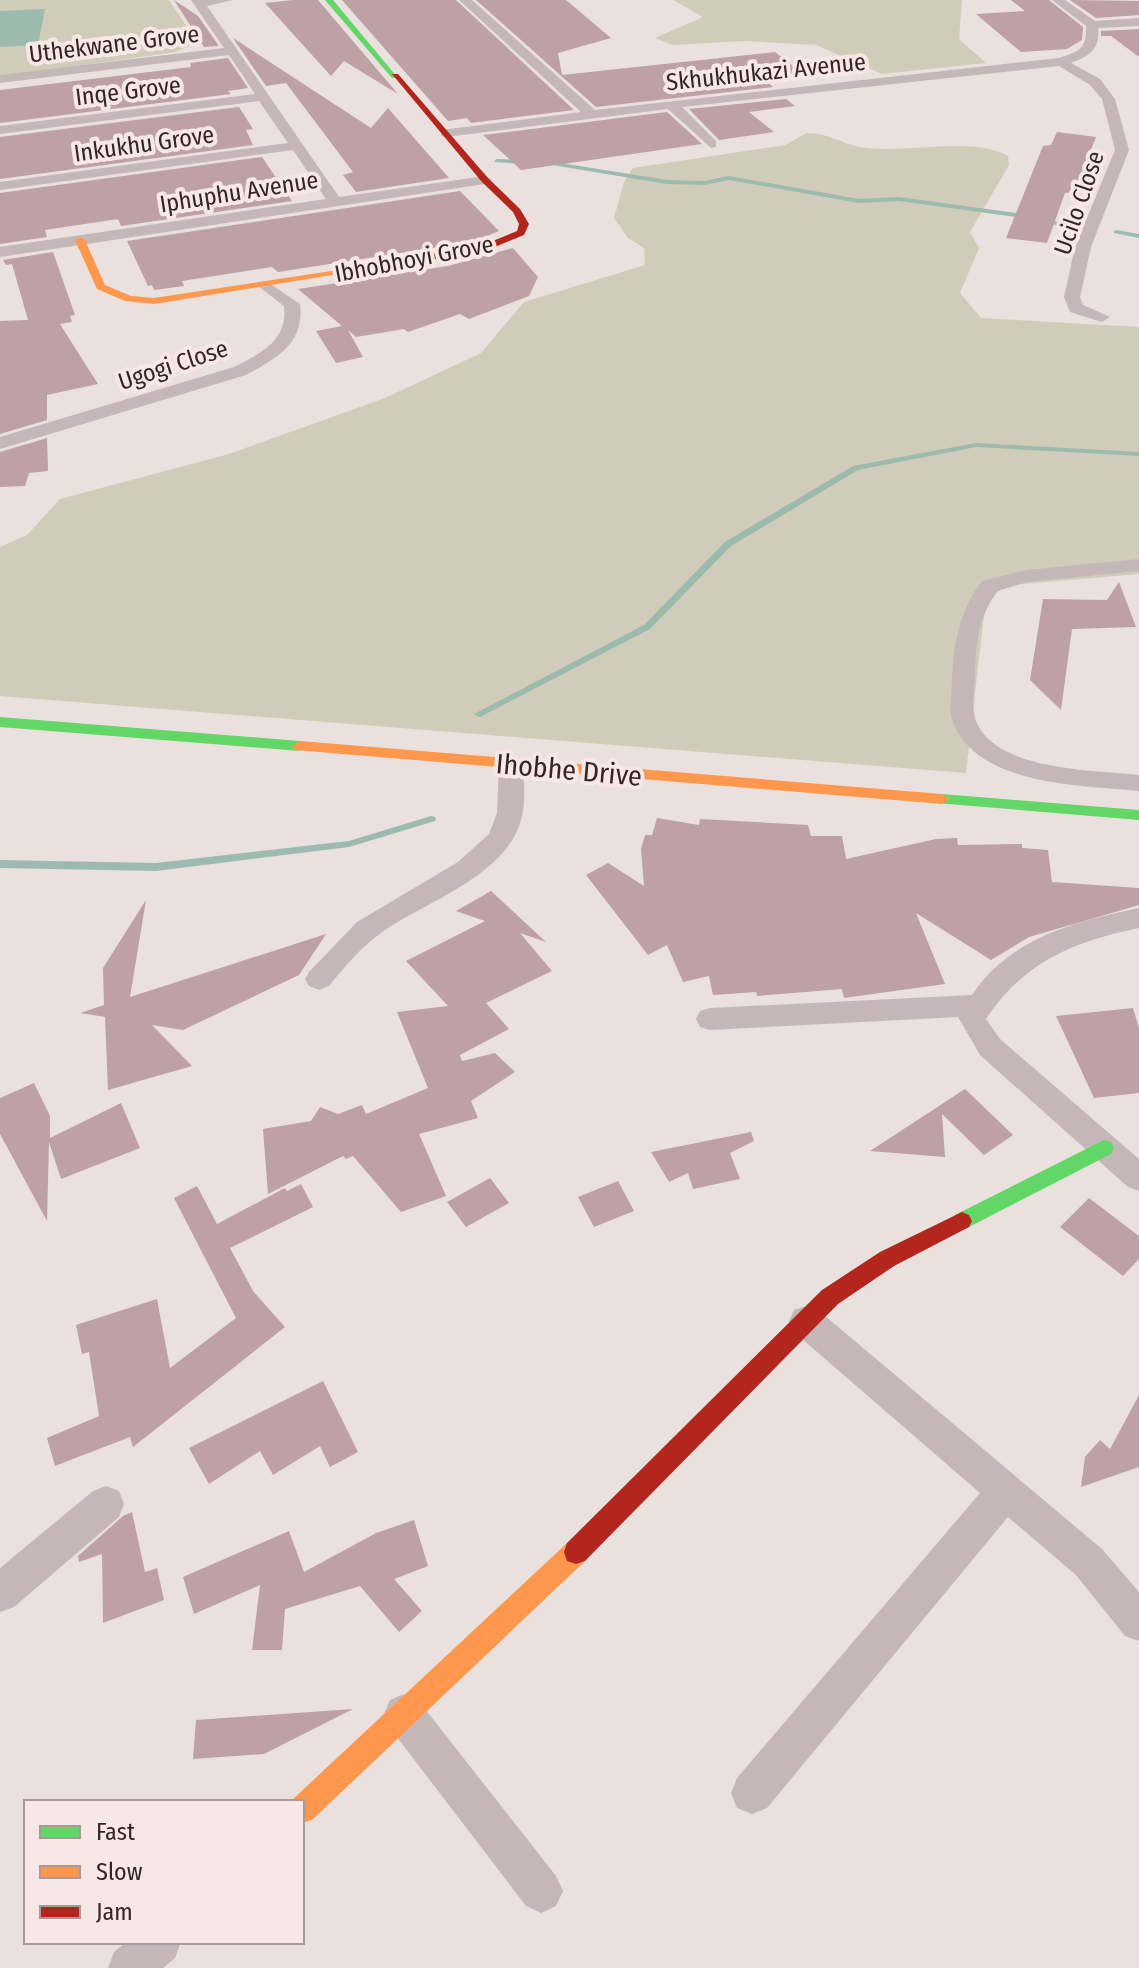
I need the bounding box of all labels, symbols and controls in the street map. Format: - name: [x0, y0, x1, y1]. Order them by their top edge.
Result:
- street label: Uthekwane Grove: [27, 20, 201, 68]
- street label: Skhukhukazi Avenue: [665, 48, 867, 96]
- street label: Inqe Grove: [74, 71, 182, 111]
- street label: Inkukhu Grove: [72, 120, 216, 168]
- street label: Ucilo Close: [1048, 147, 1110, 259]
- street label: Iphuphu Avenue: [158, 166, 320, 218]
- street label: Ibhobhoyi Grove: [332, 230, 496, 288]
- street label: Ugogi Close: [115, 334, 231, 396]
- street label: Ihobhe Drive: [495, 747, 643, 793]
- legend: [24, 1800, 304, 1944]
- text: Fast: [96, 1818, 135, 1846]
- text: Slow: [96, 1858, 143, 1886]
- text: Jam: [96, 1898, 133, 1926]

